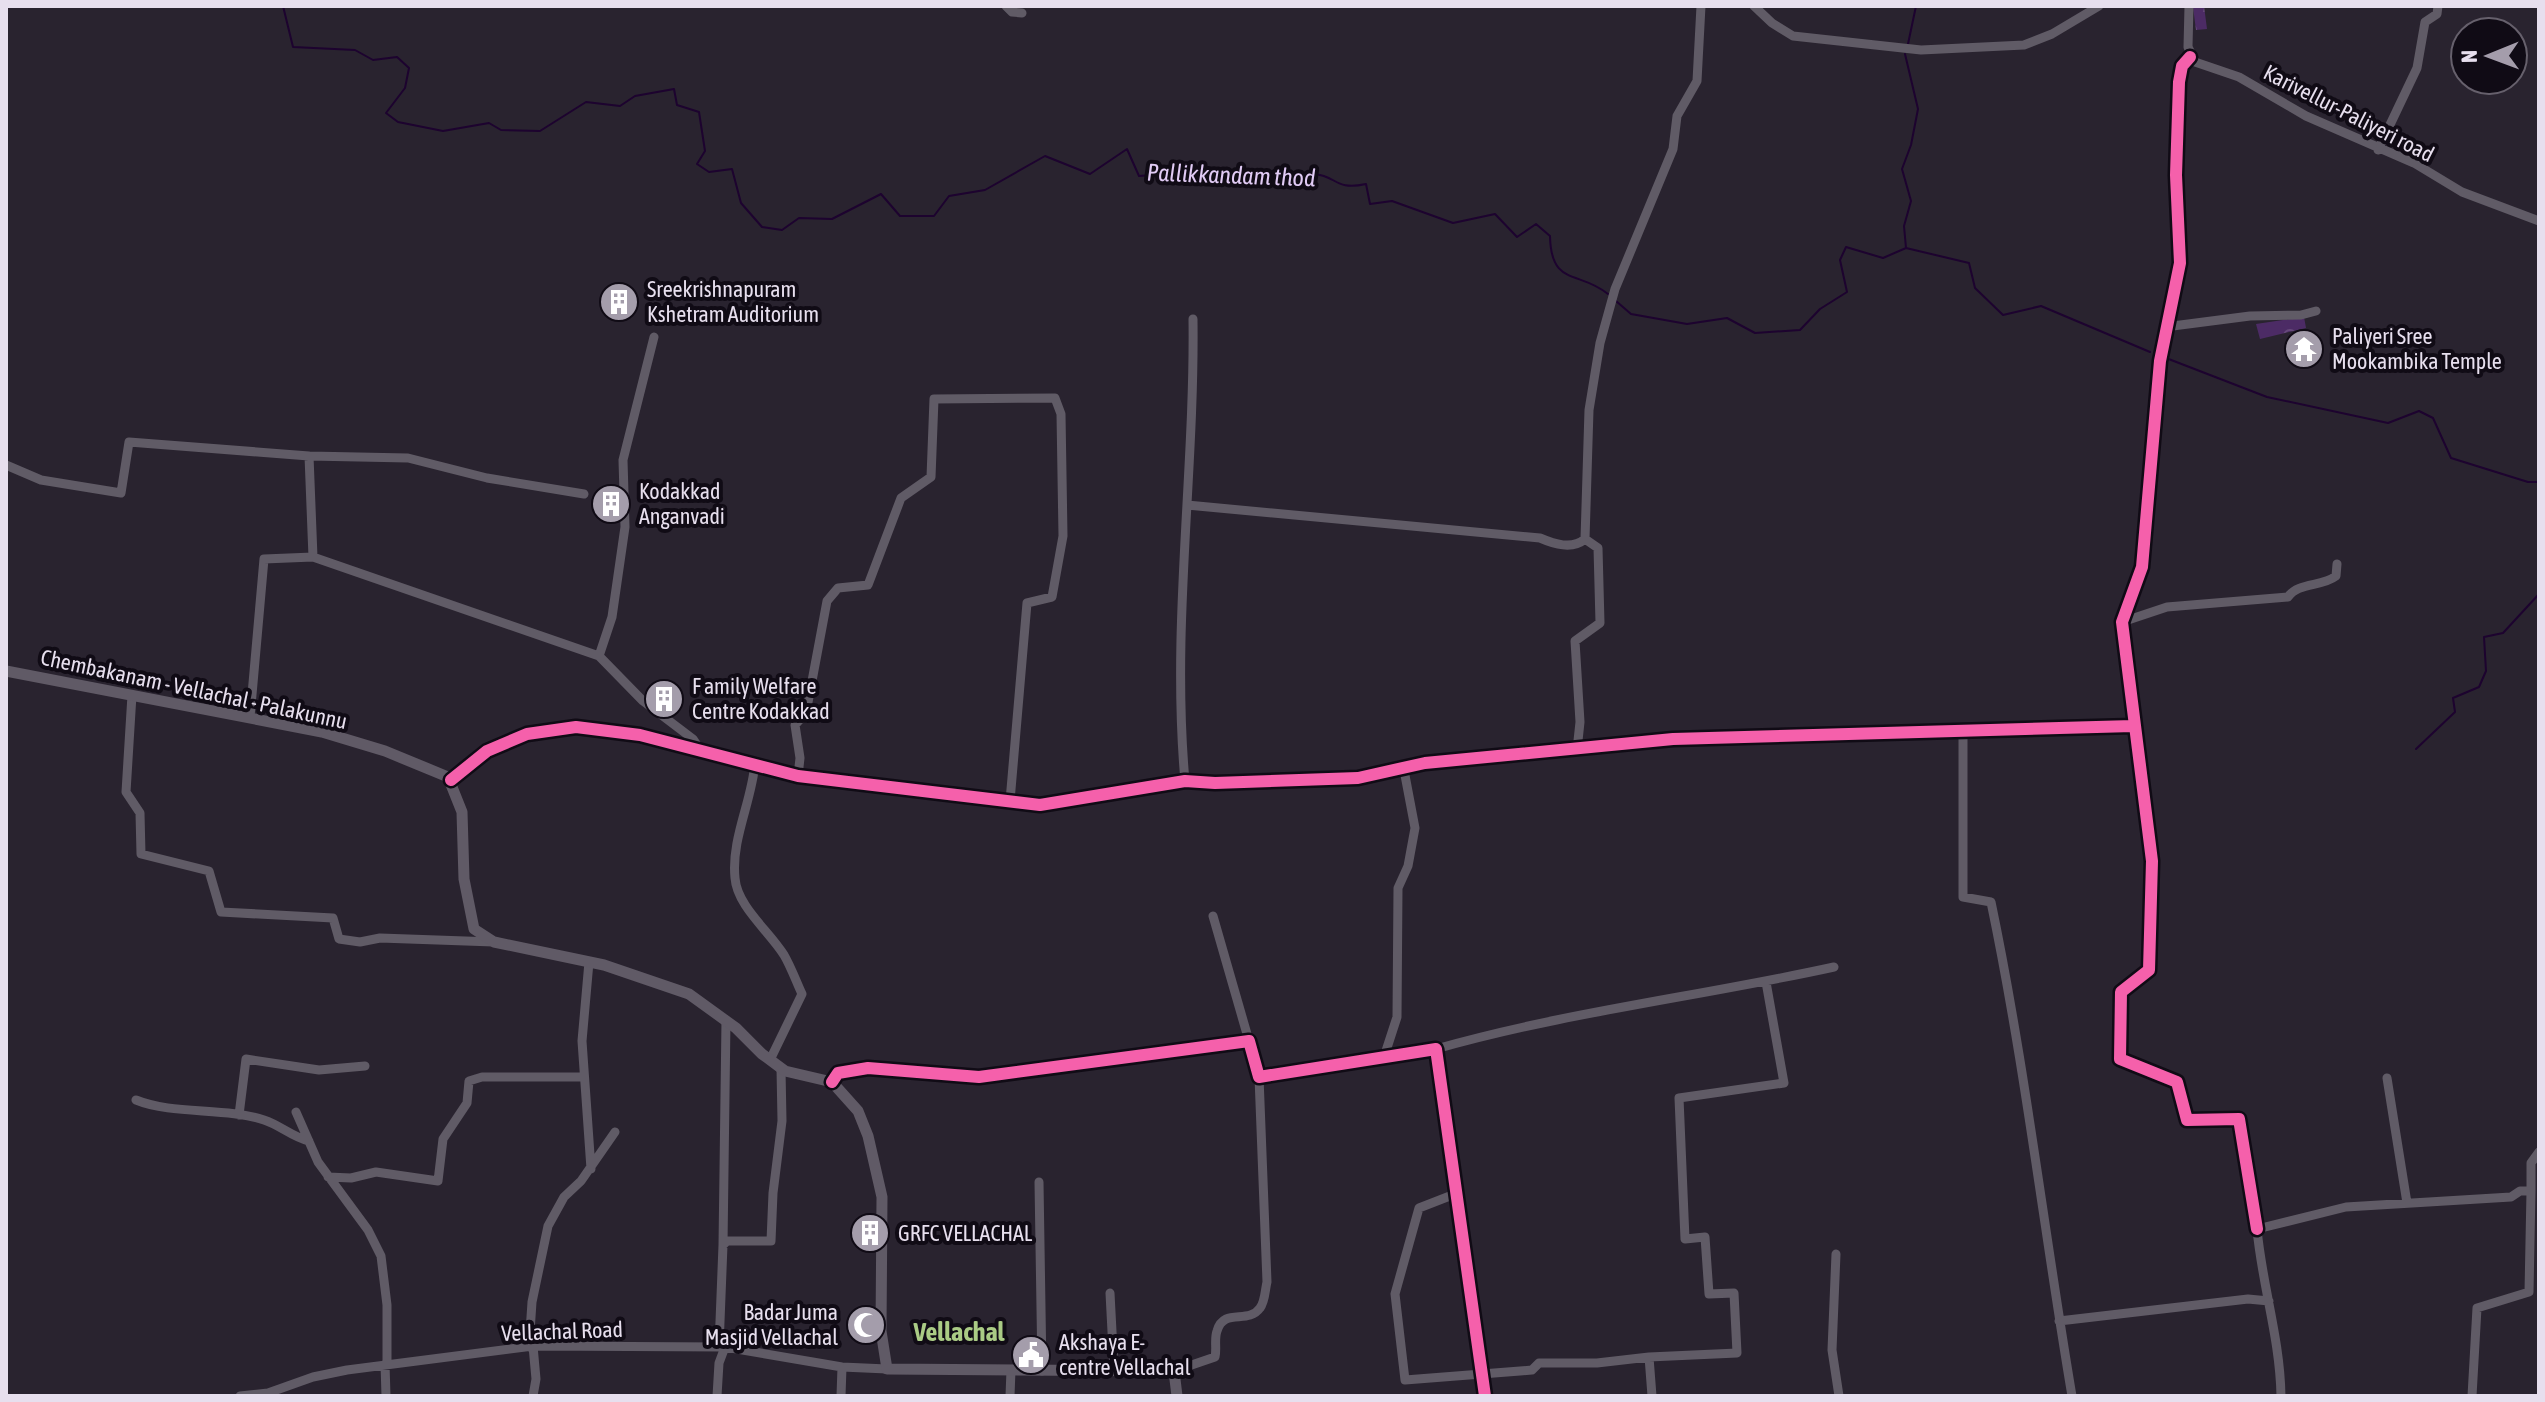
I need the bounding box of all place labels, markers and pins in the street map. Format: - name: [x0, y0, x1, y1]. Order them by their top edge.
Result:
- place label: Sreekrishnapuram Kshetram Auditorium: [647, 276, 819, 327]
- building icon: Sreekrishnapuram Kshetram Auditorium: [598, 281, 640, 323]
- place label: Paliyeri Sree Mookambika Temple: [2332, 323, 2502, 374]
- temple icon: Paliyeri Sree Mookambika Temple: [2283, 328, 2325, 370]
- place label: Kodakkad Anganvadi: [639, 478, 725, 529]
- building icon: Kodakkad Anganvadi: [590, 483, 632, 525]
- place label: F amily Welfare Centre Kodakkad: [692, 673, 830, 724]
- building icon: F amily Welfare Centre Kodakkad: [643, 678, 685, 720]
- building icon: GRFC VELLACHAL: [849, 1212, 891, 1254]
- place label: GRFC VELLACHAL: [898, 1220, 1033, 1246]
- place label: Badar Juma Masjid Vellachal: [705, 1299, 838, 1350]
- mosque icon: Badar Juma Masjid Vellachal: [845, 1304, 887, 1346]
- place label: Akshaya E- centre Vellachal: [1059, 1329, 1191, 1380]
- public building icon: Akshaya E- centre Vellachal: [1010, 1334, 1052, 1376]

